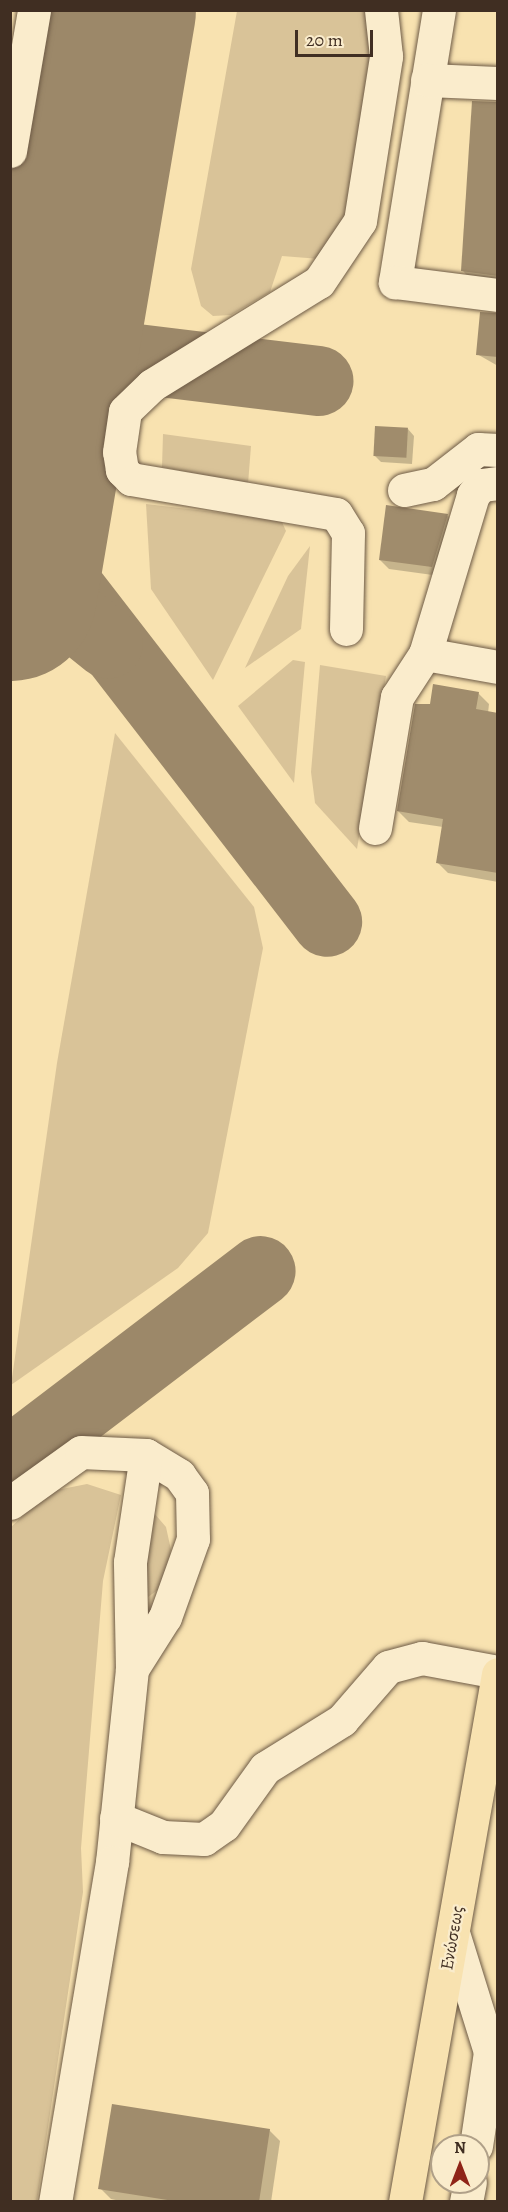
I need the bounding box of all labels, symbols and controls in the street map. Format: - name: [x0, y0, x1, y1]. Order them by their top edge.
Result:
- scale bar: [298, 18, 376, 56]
- text: 20 m: [306, 28, 343, 52]
- street label: Ενώσεως: [436, 1904, 468, 1972]
- north arrow: [430, 2134, 490, 2194]
- text: N: [454, 2137, 466, 2159]

